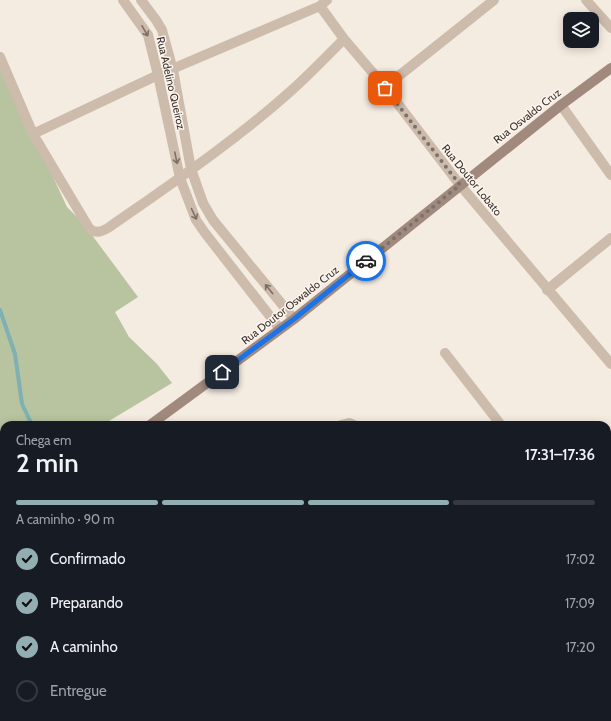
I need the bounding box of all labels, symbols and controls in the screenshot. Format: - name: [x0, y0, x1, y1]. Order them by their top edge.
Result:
- map controls: [563, 12, 599, 48]
- button: layers: [563, 12, 599, 48]
- one-way arrow: [142, 25, 150, 37]
- street label: Rua Adelino Queiroz: [154, 35, 188, 131]
- pin: [368, 71, 402, 105]
- icon: bag: [374, 77, 396, 99]
- street label: Rua Osvaldo Cruz: [490, 85, 564, 147]
- street label: Rua Doutor Lobato: [439, 141, 505, 219]
- one-way arrow: [172, 151, 180, 164]
- one-way arrow: [191, 208, 198, 220]
- courier: [346, 241, 386, 281]
- icon: car: [355, 250, 377, 272]
- street label: Rua Doutor Oswaldo Cruz: [238, 263, 342, 347]
- one-way arrow: [265, 283, 274, 294]
- pin: [205, 355, 239, 389]
- icon: home: [211, 361, 233, 383]
- text: Chega em: [16, 432, 71, 448]
- text: 17:31–17:36: [525, 446, 595, 464]
- text: 2 min: [16, 447, 79, 479]
- text: A caminho · 90 m: [16, 511, 114, 527]
- icon: check: [16, 548, 38, 570]
- text: Confirmado: [50, 550, 125, 568]
- text: 17:02: [566, 551, 595, 567]
- icon: check: [16, 592, 38, 614]
- text: Preparando: [50, 594, 123, 612]
- text: 17:09: [565, 595, 595, 611]
- icon: check: [16, 636, 38, 658]
- text: A caminho: [50, 638, 118, 656]
- text: 17:20: [566, 639, 595, 655]
- text: Entregue: [50, 682, 107, 700]

